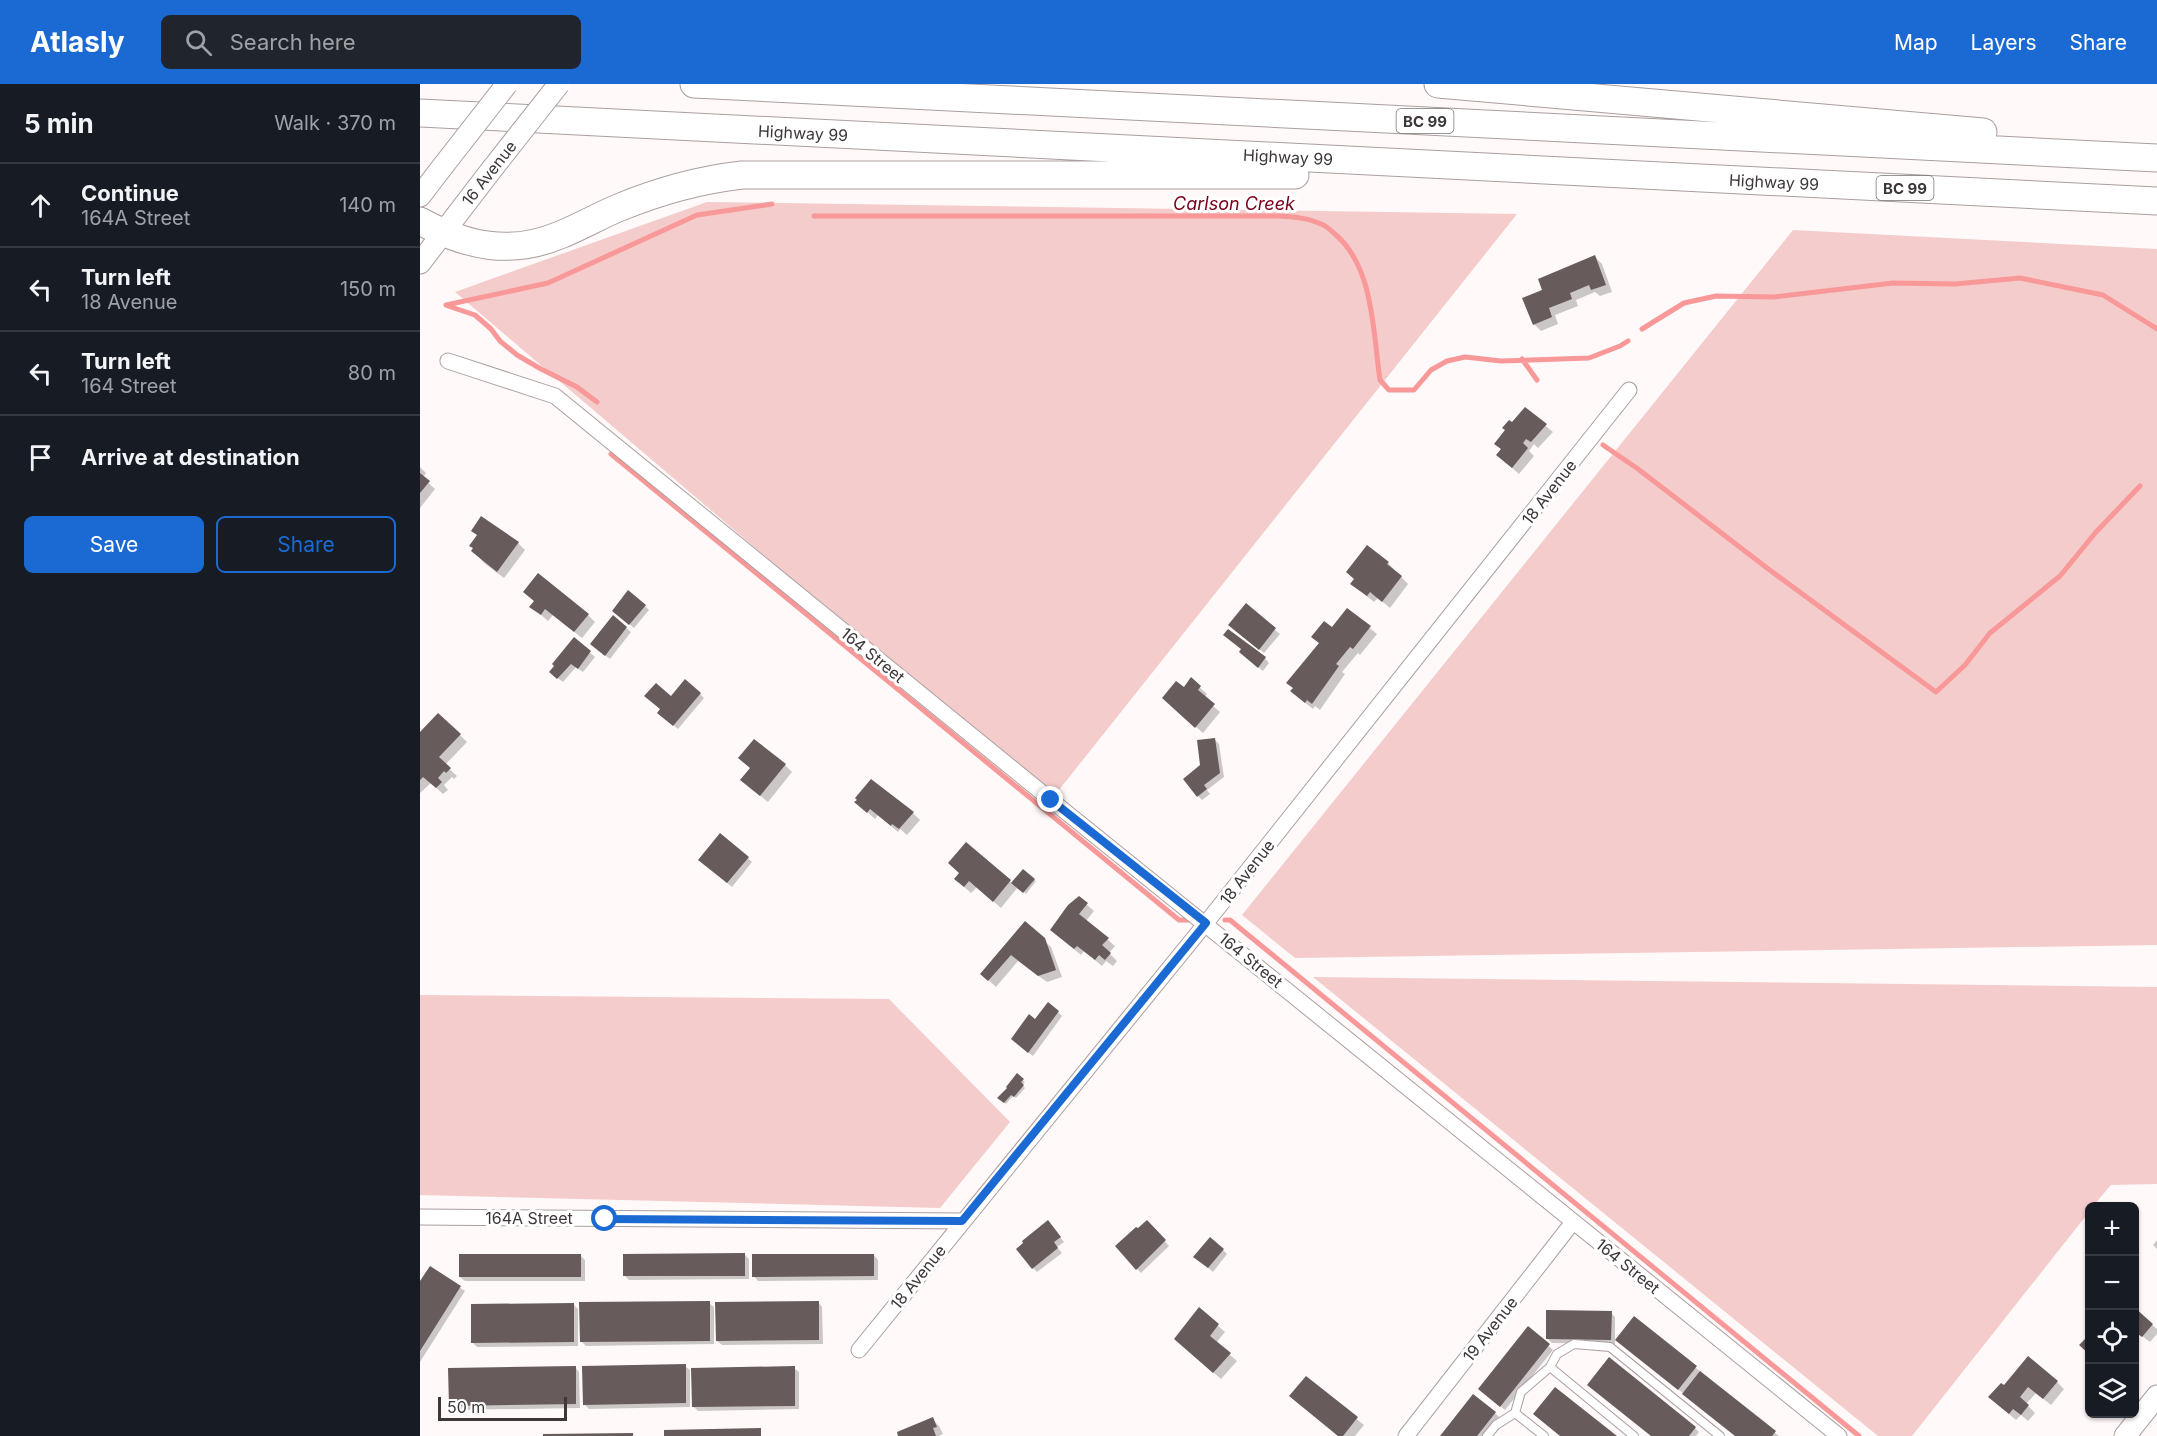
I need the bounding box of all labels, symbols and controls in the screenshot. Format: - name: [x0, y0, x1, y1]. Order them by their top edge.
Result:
- search box: [161, 15, 581, 69]
- text: Atlasly: [30, 25, 125, 59]
- icon: search: [182, 26, 215, 59]
- text: Search here: [230, 29, 356, 55]
- text: Map: [1894, 30, 1938, 55]
- text: Layers: [1971, 30, 2037, 55]
- text: Share: [2070, 30, 2127, 55]
- text: 5 min: [24, 108, 94, 139]
- road number: BC 99: [1396, 109, 1454, 133]
- text: Walk · 370 m: [274, 111, 396, 135]
- street label: Highway 99: [757, 121, 849, 145]
- street label: 16 Avenue: [457, 136, 521, 210]
- street label: Highway 99: [1242, 145, 1334, 169]
- street label: Highway 99: [1728, 170, 1820, 194]
- road number: BC 99: [1876, 176, 1934, 200]
- text: Continue: [81, 180, 179, 206]
- icon: ahead: [24, 189, 57, 222]
- text: 140 m: [339, 193, 396, 217]
- water label: Carlson Creek: [1173, 193, 1296, 214]
- text: 164A Street: [81, 206, 190, 230]
- text: Turn left: [81, 264, 171, 290]
- icon: left: [24, 273, 57, 306]
- text: 150 m: [340, 277, 396, 301]
- text: 18 Avenue: [81, 290, 177, 314]
- text: Turn left: [81, 348, 171, 374]
- icon: left: [24, 357, 57, 390]
- text: 80 m: [348, 361, 396, 385]
- text: 164 Street: [81, 374, 177, 398]
- icon: arrive: [24, 441, 57, 474]
- text: Arrive at destination: [81, 444, 300, 470]
- street label: 18 Avenue: [1517, 455, 1581, 529]
- button: Save: [24, 516, 204, 573]
- button: Share: [216, 516, 396, 573]
- street label: 164 Street: [837, 623, 909, 687]
- route end: [1037, 786, 1063, 812]
- street label: 18 Avenue: [1215, 835, 1279, 909]
- street label: 164 Street: [1215, 928, 1287, 992]
- map controls: [2085, 1202, 2139, 1418]
- button: +: [2085, 1202, 2139, 1256]
- route start: [591, 1205, 617, 1231]
- street label: 164A Street: [485, 1208, 573, 1228]
- street label: 164 Street: [1592, 1234, 1664, 1298]
- street label: 18 Avenue: [886, 1241, 950, 1313]
- button: −: [2085, 1256, 2139, 1310]
- street label: 19 Avenue: [1458, 1292, 1522, 1366]
- button: locate: [2085, 1310, 2139, 1364]
- button: layers: [2085, 1364, 2139, 1418]
- scale bar: [438, 1394, 567, 1422]
- text: 50 m: [447, 1397, 485, 1417]

